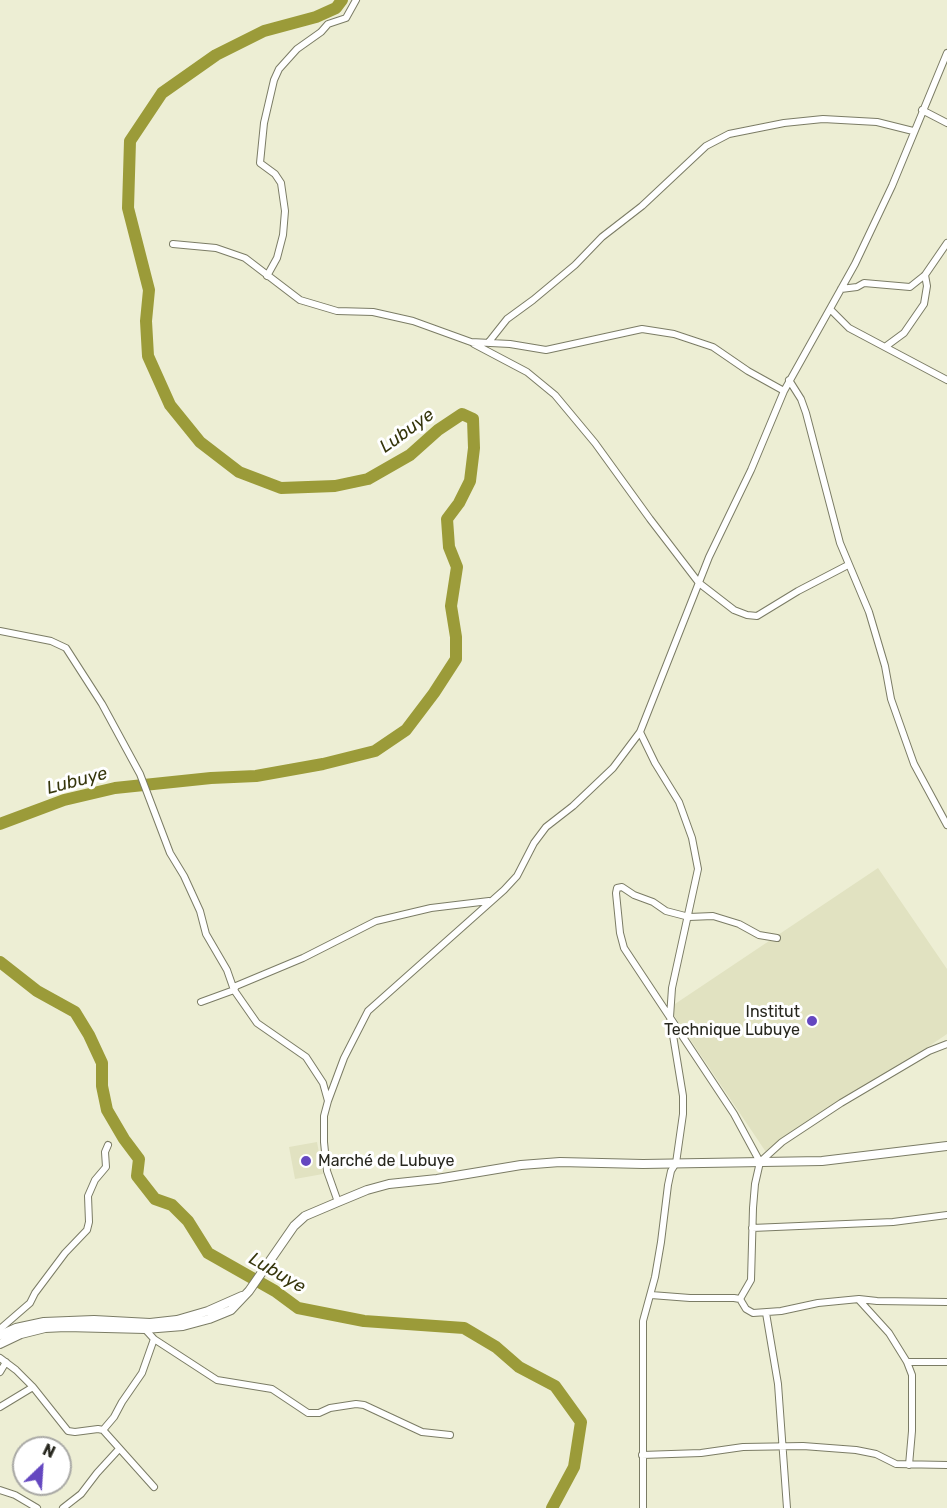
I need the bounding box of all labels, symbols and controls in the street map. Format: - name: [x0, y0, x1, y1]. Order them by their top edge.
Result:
- water label: Lubuye: [376, 404, 438, 458]
- water label: Lubuye: [44, 763, 110, 799]
- place label: Institut Technique Lubuye: [664, 1002, 800, 1040]
- marker: Institut Technique Lubuye: [805, 1014, 819, 1028]
- place label: Marché de Lubuye: [318, 1151, 454, 1171]
- marker: Marché de Lubuye: [299, 1154, 313, 1168]
- water label: Lubuye: [245, 1248, 309, 1298]
- north arrow: [12, 1436, 72, 1496]
- text: N: [40, 1440, 58, 1462]

